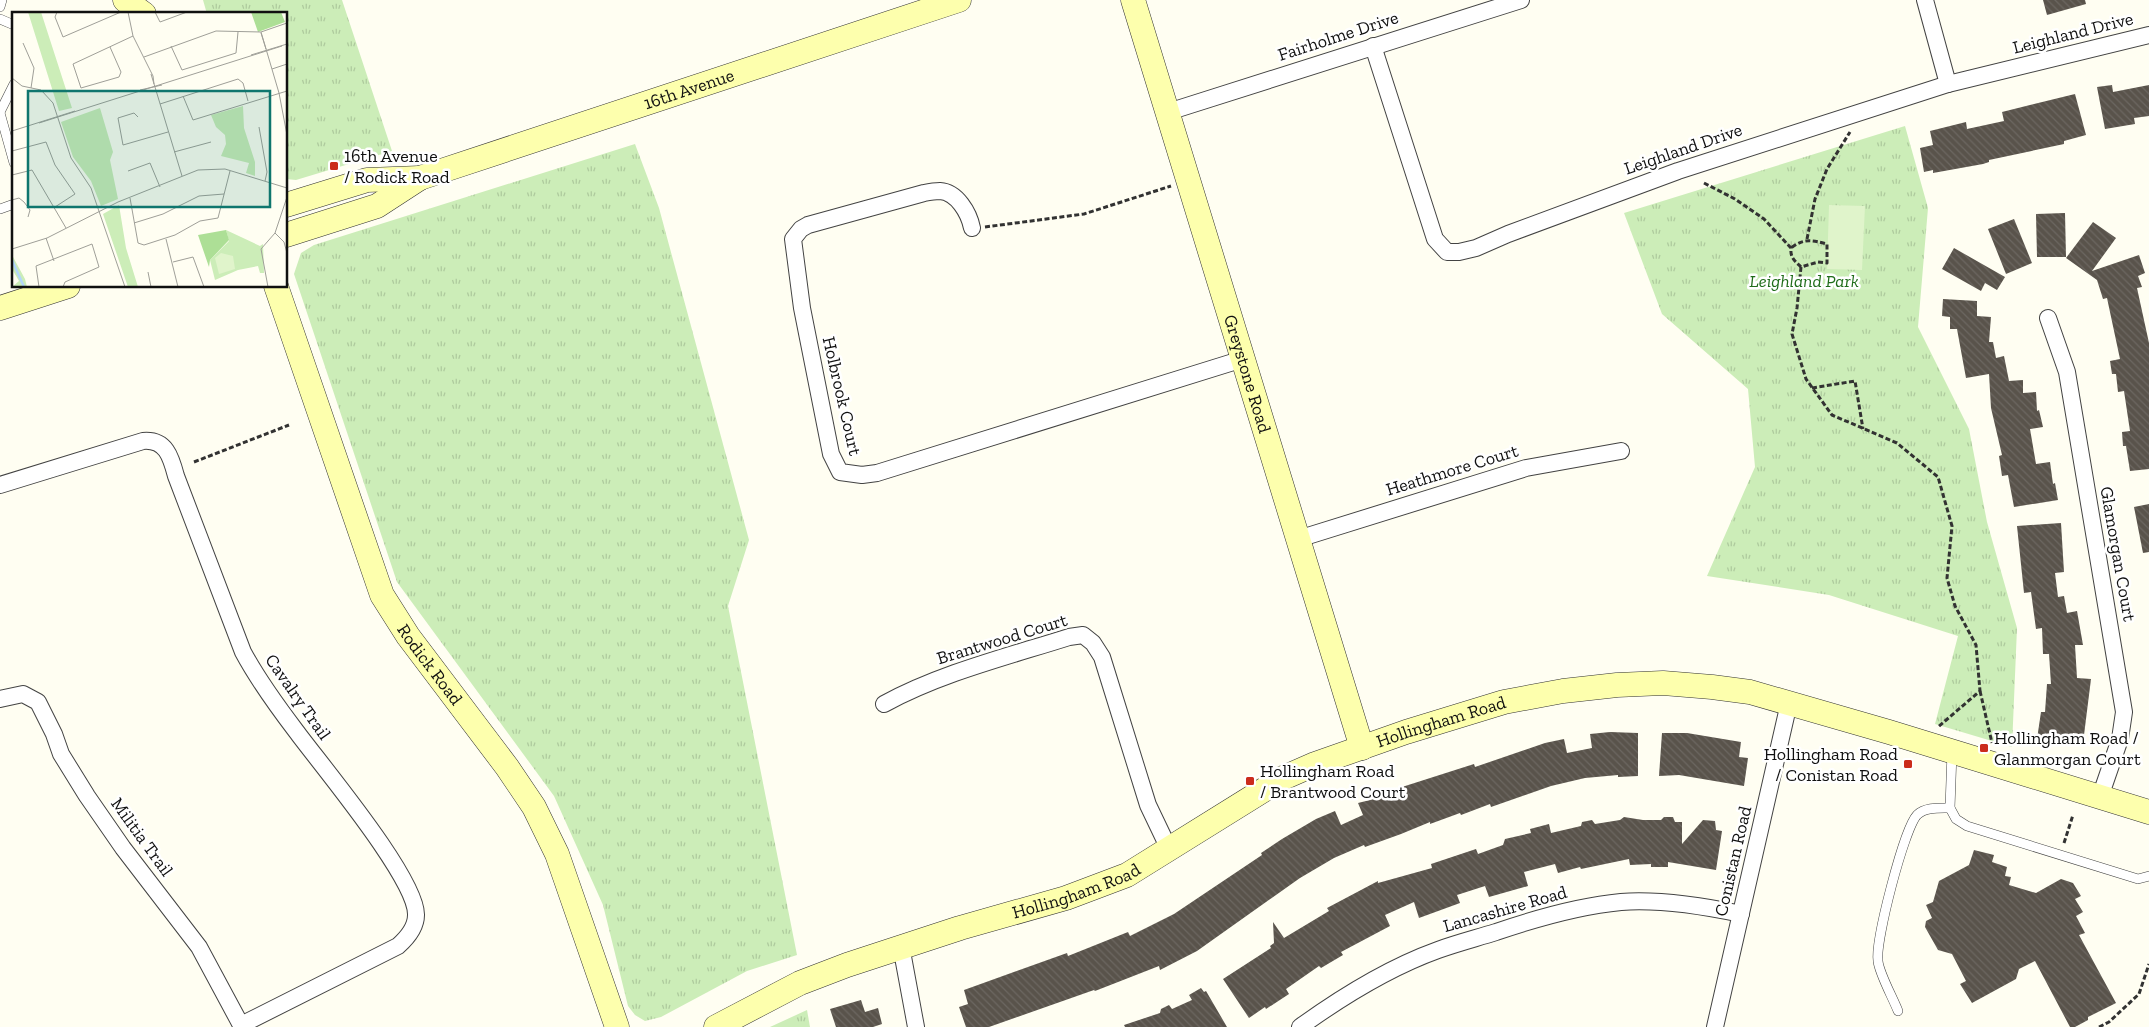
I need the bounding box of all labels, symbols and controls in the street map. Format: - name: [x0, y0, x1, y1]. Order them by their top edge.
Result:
- street label: Fairholme Drive: [1275, 6, 1401, 66]
- street label: Leighland Drive: [2010, 7, 2136, 59]
- inset map: [12, 12, 288, 288]
- street label: 16th Avenue: [641, 64, 737, 114]
- street label: Leighland Drive: [1621, 119, 1745, 179]
- place label: 16th Avenue / Rodick Road: [344, 145, 450, 188]
- marker: 16th Avenue / Rodick Road: [328, 160, 340, 172]
- park label: Leighland Park: [1749, 270, 1859, 292]
- street label: Greystone Road: [1219, 312, 1276, 436]
- street label: Holbrook Court: [818, 334, 866, 458]
- street label: Heathmore Court: [1383, 439, 1521, 501]
- street label: Glamorgan Court: [2095, 485, 2141, 623]
- street label: Brantwood Court: [934, 609, 1070, 669]
- street label: Rodick Road: [392, 620, 467, 709]
- street label: Cavalry Trail: [260, 650, 336, 744]
- street label: Hollingham Road: [1373, 691, 1508, 753]
- place label: Hollingham Road / Glanmorgan Court: [1994, 727, 2141, 770]
- marker: Hollingham Road / Glanmorgan Court: [1978, 742, 1990, 754]
- place label: Hollingham Road / Conistan Road: [1764, 743, 1898, 786]
- marker: Hollingham Road / Conistan Road: [1902, 758, 1914, 770]
- place label: Hollingham Road / Brantwood Court: [1260, 760, 1406, 803]
- marker: Hollingham Road / Brantwood Court: [1244, 775, 1256, 787]
- street label: Militia Trail: [106, 793, 178, 881]
- street label: Conistan Road: [1710, 804, 1756, 918]
- street label: Hollingham Road: [1010, 858, 1145, 924]
- street label: Lancashire Road: [1441, 881, 1569, 937]

